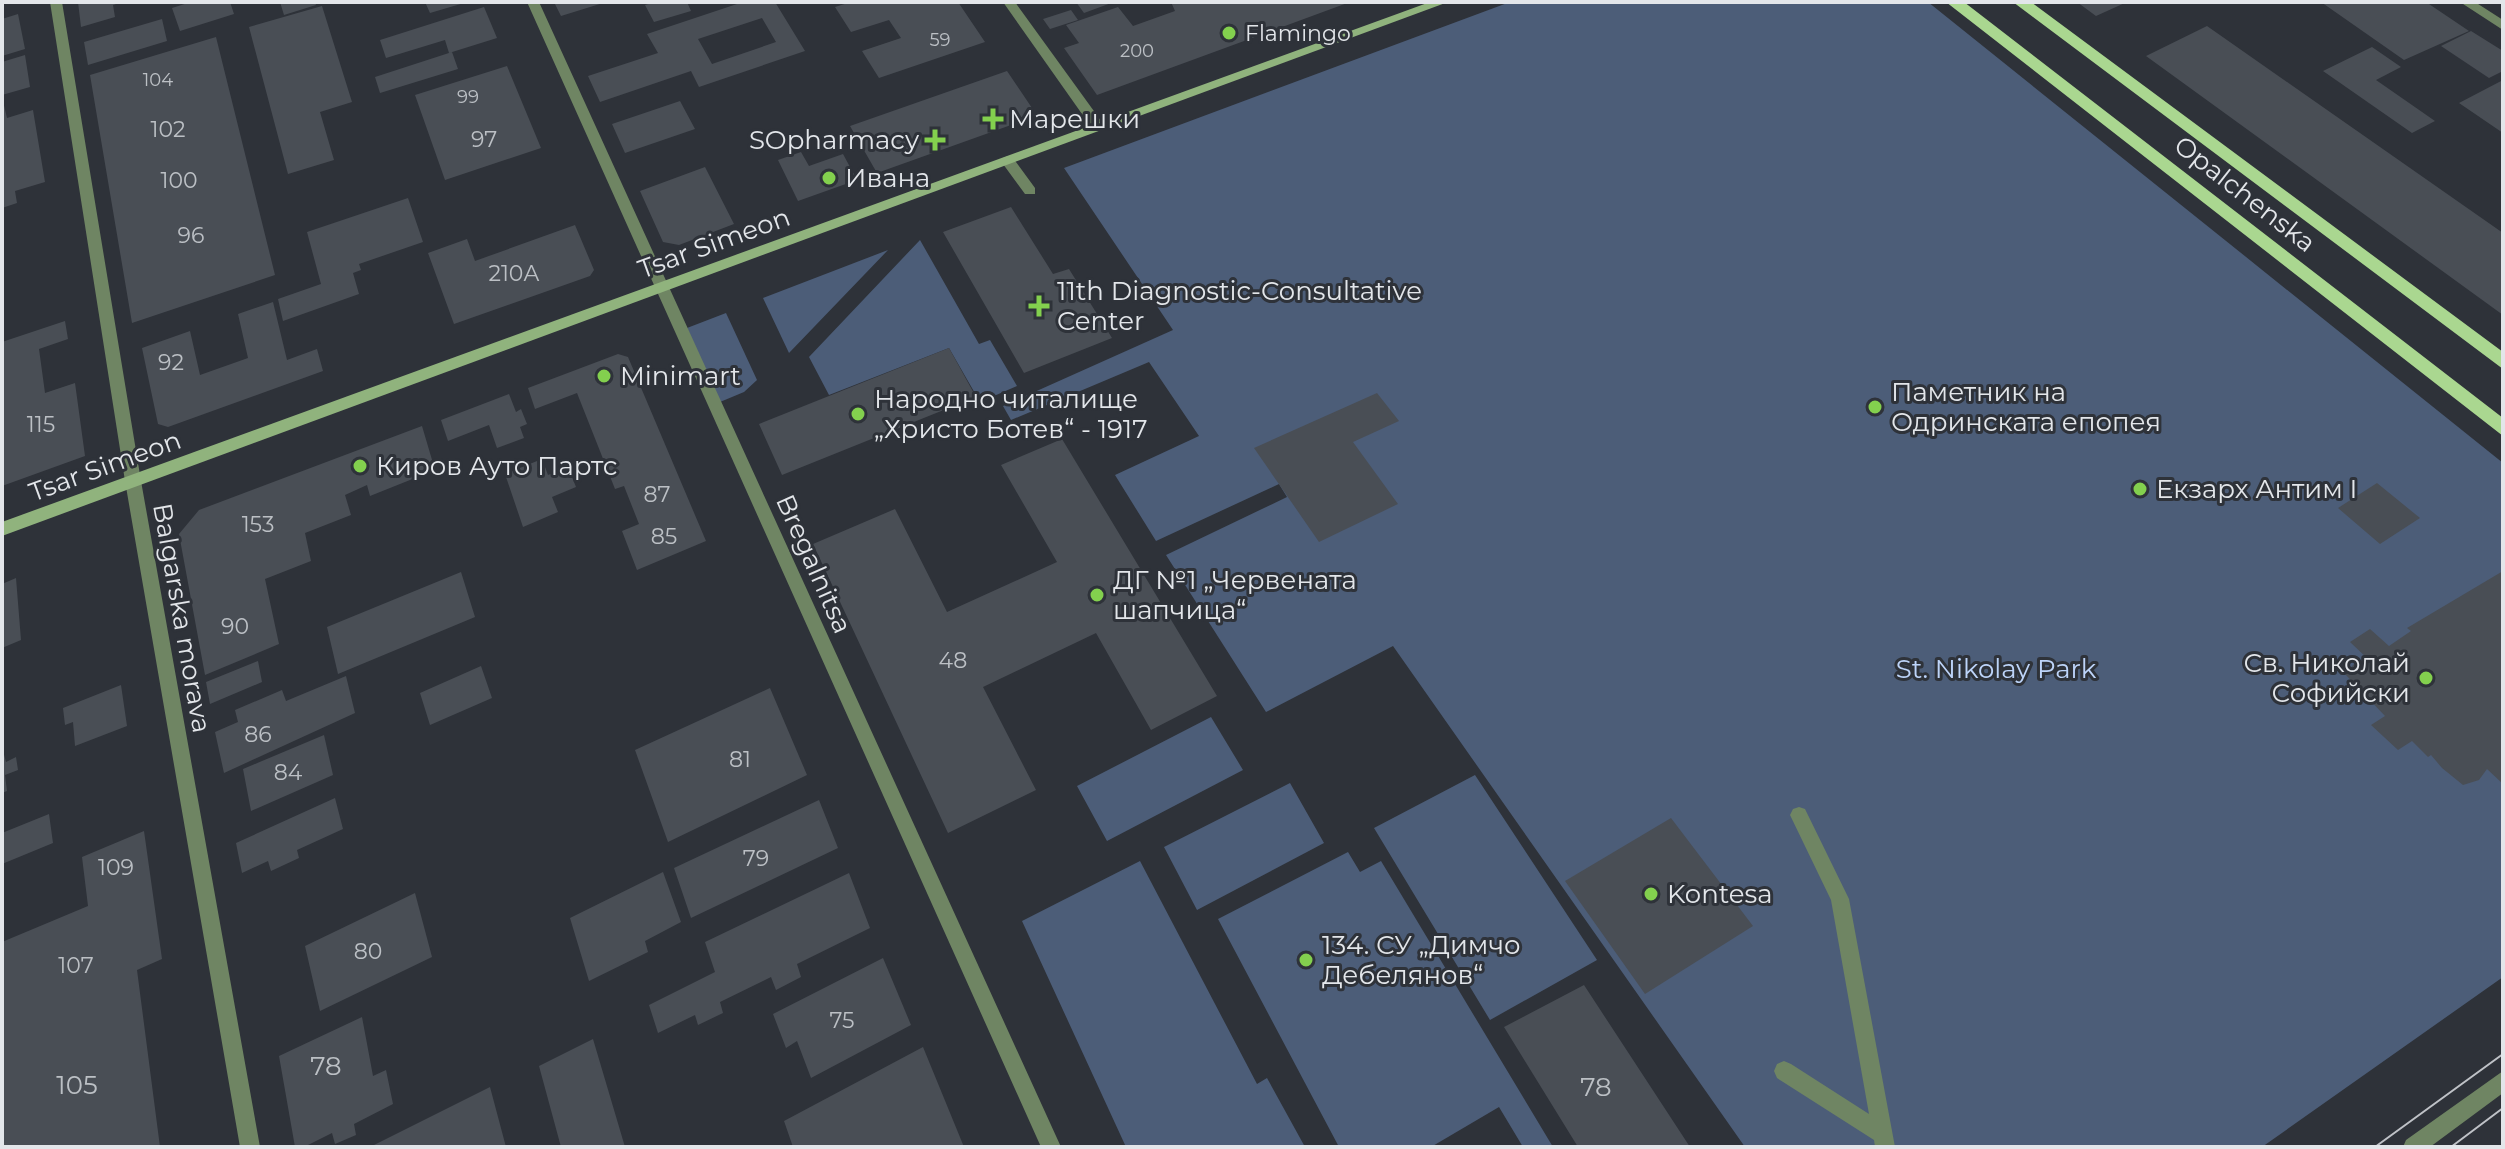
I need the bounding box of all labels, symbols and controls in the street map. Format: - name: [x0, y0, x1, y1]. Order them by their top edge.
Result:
- place label: Flamingo: [1245, 20, 1351, 47]
- marker: Flamingo: [1220, 24, 1238, 42]
- house number: 59: [929, 29, 951, 51]
- house number: 200: [1120, 40, 1154, 62]
- house number: 104: [143, 69, 173, 91]
- house number: 99: [457, 86, 479, 108]
- place label: Марешки: [1009, 103, 1140, 135]
- marker: Марешки: [984, 110, 1002, 128]
- house number: 102: [150, 116, 186, 143]
- place label: SOpharmacy: [749, 124, 920, 156]
- house number: 97: [471, 126, 497, 153]
- street label: Opalchenska: [2168, 129, 2322, 259]
- marker: SOpharmacy: [926, 131, 944, 149]
- place label: Ивана: [845, 162, 930, 194]
- house number: 100: [160, 167, 198, 194]
- marker: Ивана: [820, 169, 838, 187]
- street label: Tsar Simeon: [634, 201, 794, 285]
- house number: 96: [178, 222, 204, 249]
- house number: 210А: [488, 260, 540, 287]
- place label: 11th Diagnostic-Consultative Center: [1057, 275, 1422, 337]
- marker: 11th Diagnostic-Consultative Center: [1028, 295, 1050, 317]
- house number: 92: [158, 349, 184, 376]
- place label: Minimart: [620, 360, 741, 392]
- marker: Minimart: [595, 367, 613, 385]
- place label: Паметник на Одринската епопея: [1891, 376, 2161, 438]
- place label: Народно читалище „Христо Ботев“ - 1917: [874, 383, 1148, 445]
- marker: Паметник на Одринската епопея: [1866, 398, 1884, 416]
- marker: Народно читалище „Христо Ботев“ - 1917: [849, 405, 867, 423]
- house number: 115: [27, 411, 55, 438]
- street label: Tsar Simeon: [25, 424, 185, 508]
- place label: Киров Ауто Партс: [376, 450, 617, 482]
- marker: Киров Ауто Партс: [351, 457, 369, 475]
- place label: Екзарх Антим I: [2156, 473, 2357, 505]
- marker: Екзарх Антим I: [2131, 480, 2149, 498]
- house number: 87: [644, 481, 671, 508]
- street label: Bregalnitsa: [769, 490, 859, 638]
- street label: Balgarska morava: [146, 501, 218, 735]
- house number: 153: [242, 511, 274, 538]
- house number: 85: [651, 523, 677, 550]
- place label: ДГ №1 „Червената шапчица“: [1113, 564, 1357, 626]
- marker: ДГ №1 „Червената шапчица“: [1088, 586, 1106, 604]
- house number: 90: [221, 613, 249, 640]
- house number: 48: [939, 647, 967, 674]
- place label: Св. Николай Софийски: [2243, 647, 2410, 709]
- park label: St. Nikolay Park: [1896, 653, 2097, 685]
- marker: Св. Николай Софийски: [2417, 669, 2435, 687]
- house number: 86: [244, 721, 272, 748]
- house number: 81: [729, 746, 751, 773]
- house number: 84: [274, 759, 303, 786]
- house number: 79: [743, 845, 769, 872]
- house number: 109: [98, 854, 134, 881]
- place label: Kontesa: [1667, 878, 1773, 910]
- marker: Kontesa: [1642, 885, 1660, 903]
- place label: 134. СУ „Димчо Дебелянов“: [1322, 929, 1521, 991]
- house number: 80: [354, 938, 382, 965]
- marker: 134. СУ „Димчо Дебелянов“: [1297, 951, 1315, 969]
- house number: 107: [58, 952, 94, 979]
- house number: 75: [830, 1007, 855, 1034]
- house number: 78: [310, 1050, 342, 1082]
- house number: 105: [56, 1069, 98, 1101]
- house number: 78: [1580, 1071, 1612, 1103]

